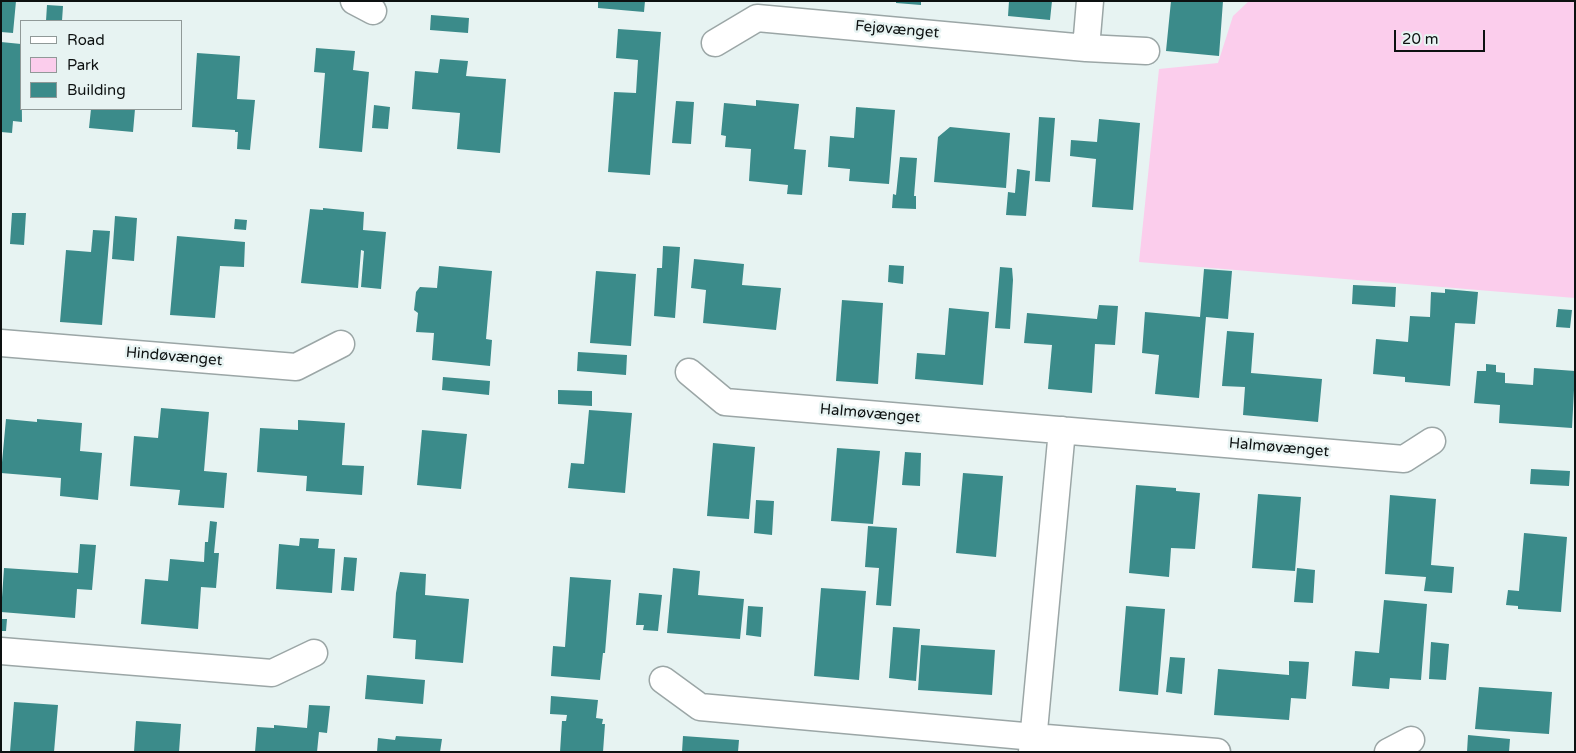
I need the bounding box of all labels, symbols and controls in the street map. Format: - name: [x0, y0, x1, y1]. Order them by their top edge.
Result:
- street label: Fejøvænget: [854, 17, 940, 43]
- legend: [20, 20, 182, 110]
- scale bar: [1396, 20, 1487, 52]
- text: 20 m: [1402, 30, 1439, 48]
- text: Road: [67, 31, 105, 49]
- text: Park: [67, 56, 99, 74]
- text: Building: [67, 81, 126, 99]
- street label: Hindøvænget: [125, 344, 223, 370]
- street label: Halmøvænget: [819, 401, 921, 427]
- street label: Halmøvænget: [1228, 435, 1330, 461]

